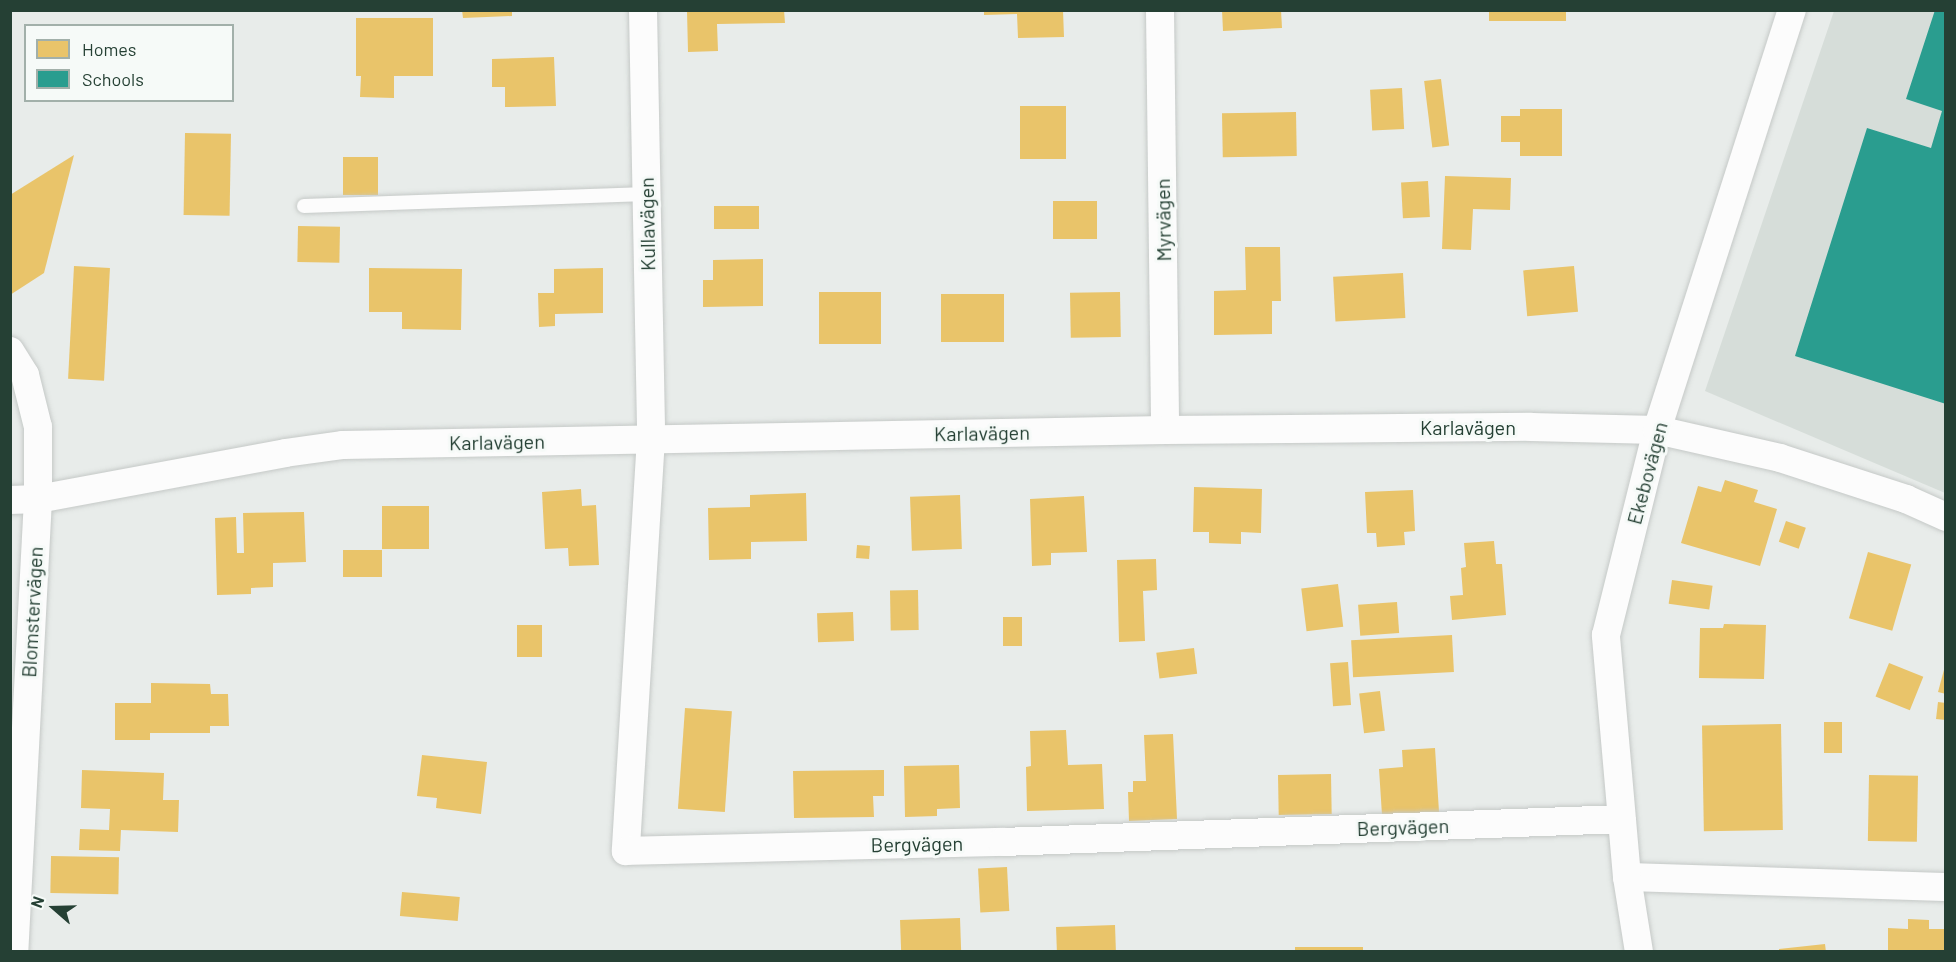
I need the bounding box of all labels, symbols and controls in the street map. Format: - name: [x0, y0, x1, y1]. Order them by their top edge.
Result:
- legend: [24, 24, 234, 102]
- text: Homes: [82, 38, 136, 60]
- text: Schools: [82, 68, 144, 90]
- street label: Kullavägen: [634, 177, 660, 271]
- street label: Myrvägen: [1150, 178, 1176, 262]
- street label: Karlavägen: [1420, 415, 1516, 439]
- street label: Ekebovägen: [1622, 419, 1672, 527]
- street label: Karlavägen: [934, 420, 1030, 446]
- street label: Karlavägen: [449, 429, 545, 455]
- street label: Blomstervägen: [17, 546, 47, 678]
- street label: Bergvägen: [1356, 813, 1450, 841]
- street label: Bergvägen: [871, 831, 963, 857]
- north arrow: [24, 878, 84, 938]
- text: N: [26, 893, 47, 910]

